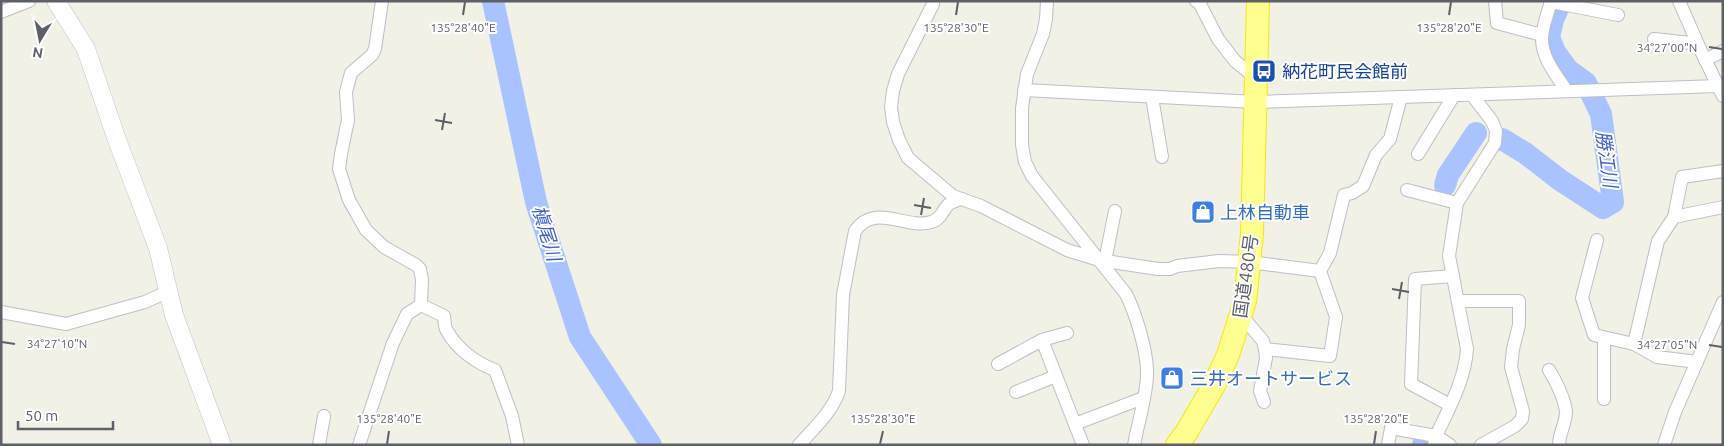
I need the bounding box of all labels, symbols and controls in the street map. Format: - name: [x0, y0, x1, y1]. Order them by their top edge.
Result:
- north arrow: [15, 15, 65, 65]
- text: 135°28'40"E: [430, 21, 496, 34]
- text: 135°28'30"E: [923, 21, 989, 34]
- text: 135°28'20"E: [1416, 21, 1482, 34]
- text: 34°27'00"N: [1637, 41, 1697, 54]
- text: N: [31, 44, 44, 62]
- bus stop icon: 納花町民会館前: [1251, 58, 1277, 84]
- place label: 納花町民会館前: [1282, 61, 1408, 81]
- water label: 勝江川: [1592, 129, 1622, 191]
- shop icon: 上林自動車: [1190, 199, 1216, 225]
- place label: 上林自動車: [1220, 202, 1310, 222]
- water label: 槇尾川: [528, 203, 566, 265]
- street label: 国道480号: [1229, 233, 1261, 319]
- text: 34°27'10"N: [27, 337, 87, 350]
- text: 34°27'05"N: [1637, 338, 1697, 351]
- shop icon: 三井オートサービス: [1159, 365, 1185, 391]
- place label: 三井オートサービス: [1190, 368, 1352, 388]
- scale bar: [18, 398, 112, 430]
- text: 50 m: [25, 407, 58, 424]
- text: 135°28'40"E: [356, 412, 422, 425]
- text: 135°28'30"E: [850, 412, 916, 425]
- text: 135°28'20"E: [1343, 412, 1409, 425]

